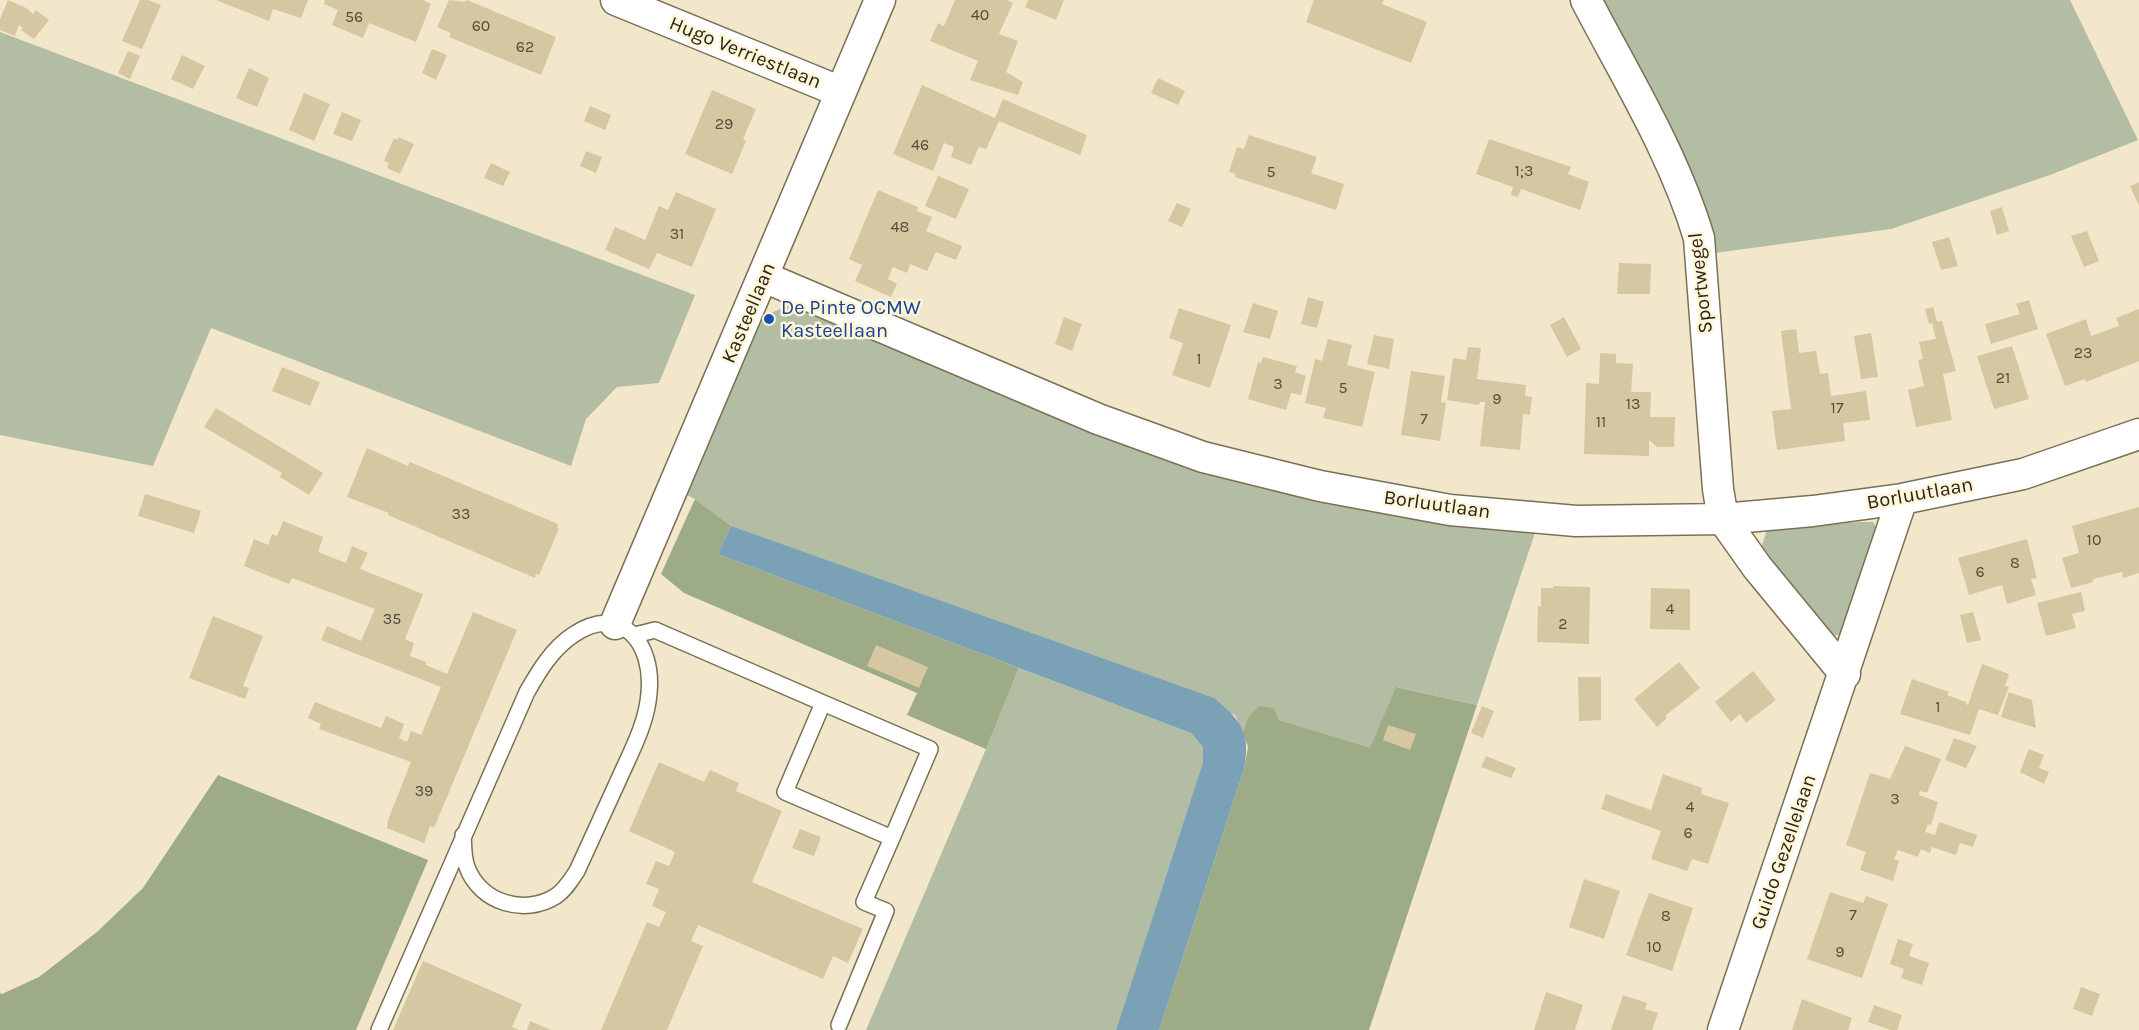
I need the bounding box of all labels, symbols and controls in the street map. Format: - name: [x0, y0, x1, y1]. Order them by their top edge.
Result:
- house number: 40: [971, 5, 989, 25]
- house number: 56: [345, 7, 363, 27]
- street label: Hugo Verriestlaan: [666, 12, 824, 94]
- house number: 60: [472, 16, 490, 36]
- house number: 62: [516, 37, 534, 57]
- house number: 29: [715, 114, 733, 134]
- house number: 46: [911, 135, 929, 155]
- house number: 1;3: [1515, 161, 1533, 181]
- house number: 5: [1266, 162, 1276, 182]
- house number: 48: [891, 217, 909, 237]
- house number: 31: [670, 224, 684, 244]
- street label: Sportwegel: [1684, 231, 1718, 335]
- street label: Kasteellaan: [717, 259, 781, 367]
- place label: De Pinte OCMW Kasteellaan: [781, 296, 921, 343]
- marker: De Pinte OCMW Kasteellaan: [762, 312, 776, 326]
- house number: 23: [2074, 343, 2092, 363]
- house number: 1: [1196, 349, 1202, 369]
- house number: 21: [1996, 368, 2010, 388]
- house number: 3: [1273, 374, 1283, 394]
- house number: 5: [1338, 378, 1348, 398]
- house number: 9: [1492, 389, 1502, 409]
- house number: 13: [1626, 394, 1640, 414]
- house number: 17: [1831, 398, 1843, 418]
- house number: 7: [1420, 409, 1428, 429]
- house number: 11: [1596, 412, 1606, 432]
- street label: Borluutlaan: [1865, 473, 1975, 515]
- street label: Borluutlaan: [1382, 486, 1492, 524]
- house number: 33: [452, 504, 470, 524]
- house number: 10: [2087, 530, 2101, 550]
- house number: 8: [2010, 553, 2020, 573]
- house number: 6: [1975, 562, 1985, 582]
- house number: 4: [1666, 599, 1674, 619]
- house number: 35: [383, 609, 401, 629]
- house number: 2: [1558, 614, 1568, 634]
- house number: 1: [1935, 697, 1941, 717]
- street label: Guido Gezellelaan: [1746, 771, 1822, 933]
- house number: 39: [415, 781, 433, 801]
- house number: 3: [1890, 789, 1900, 809]
- house number: 4: [1686, 797, 1694, 817]
- house number: 6: [1683, 823, 1693, 843]
- house number: 7: [1849, 905, 1857, 925]
- house number: 8: [1661, 906, 1671, 926]
- house number: 10: [1647, 937, 1661, 957]
- house number: 9: [1835, 942, 1845, 962]

